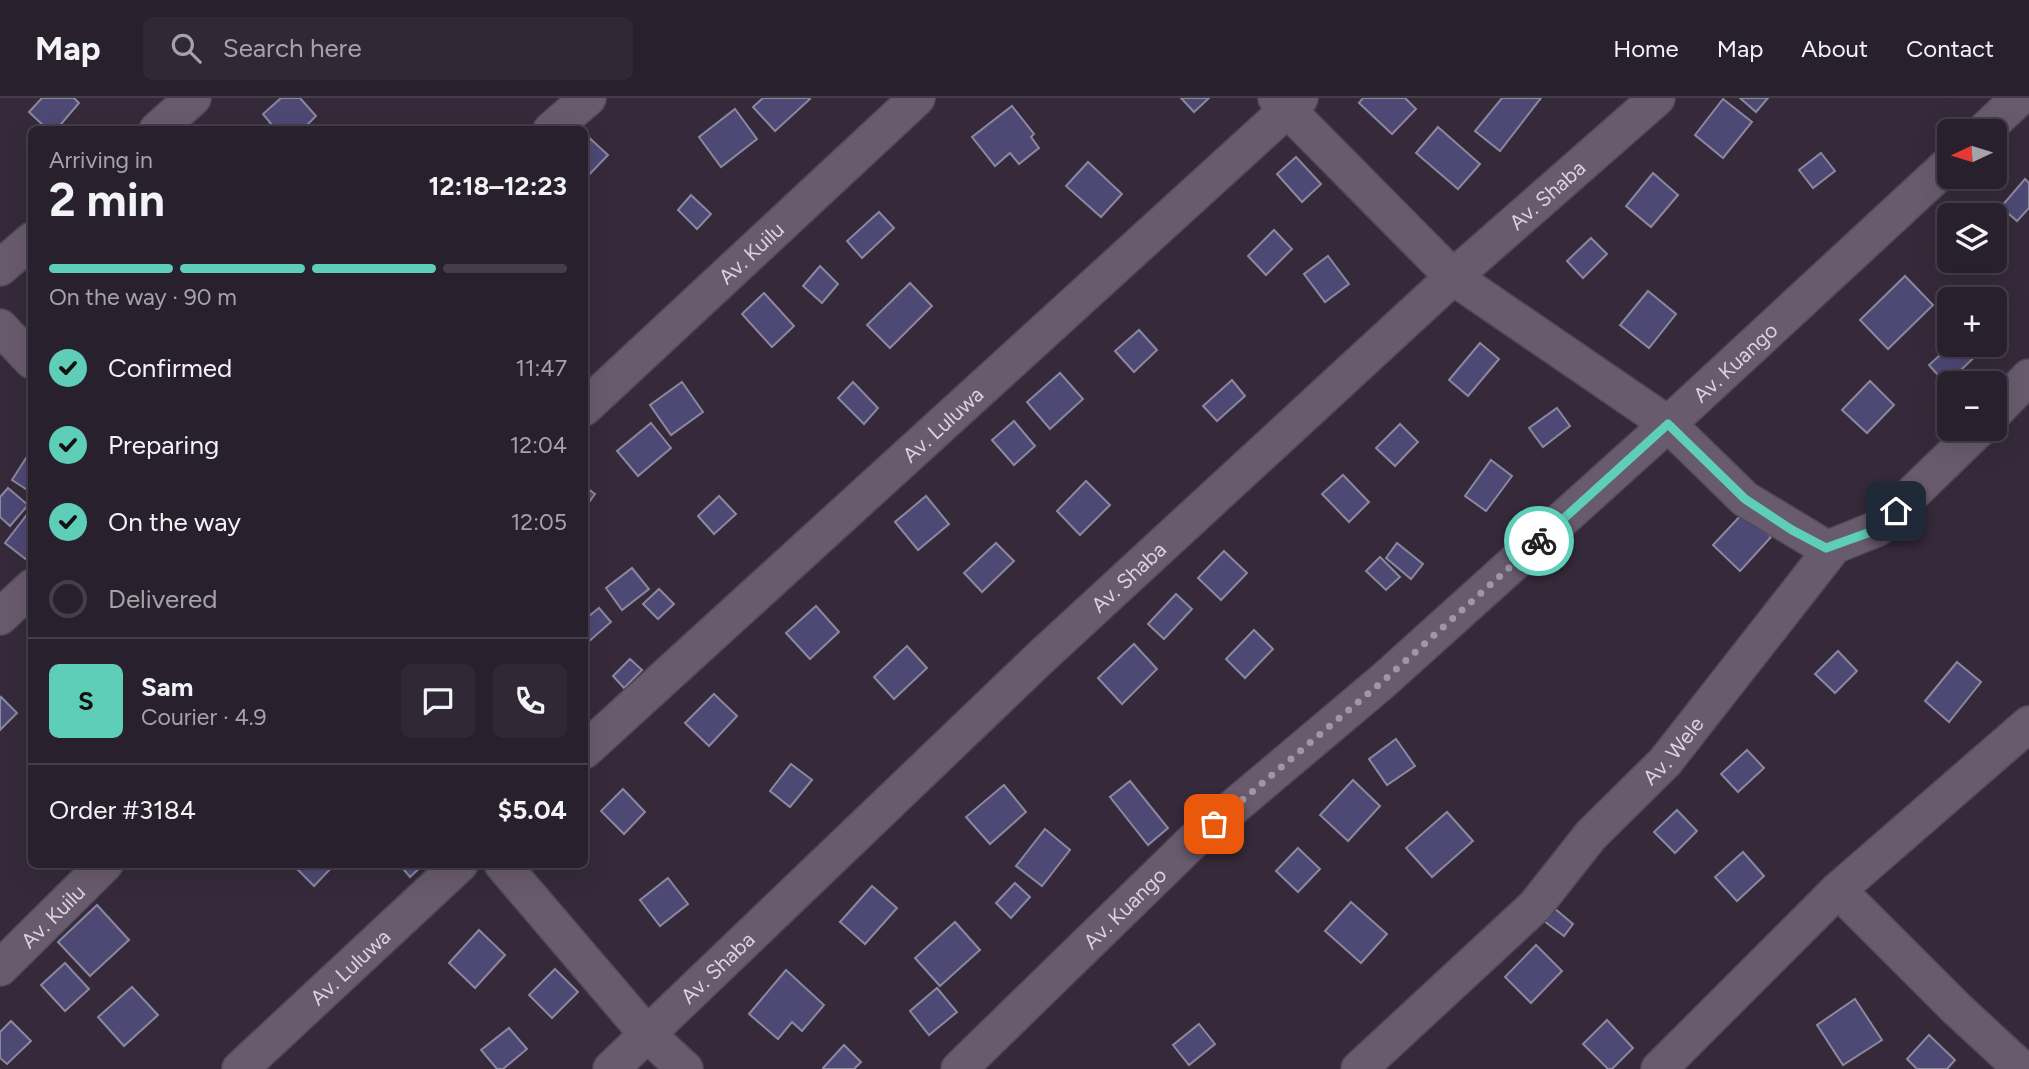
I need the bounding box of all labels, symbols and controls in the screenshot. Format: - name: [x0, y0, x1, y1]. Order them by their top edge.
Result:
- search box: [143, 17, 633, 80]
- text: Map: [35, 29, 101, 68]
- icon: search: [167, 29, 205, 67]
- text: Search here: [223, 32, 362, 64]
- text: Home: [1613, 34, 1679, 63]
- text: Map: [1717, 34, 1763, 63]
- text: About: [1801, 34, 1868, 63]
- text: Contact: [1906, 34, 1994, 63]
- north arrow: [1937, 119, 2007, 189]
- map controls: [1937, 119, 2007, 441]
- text: Arriving in: [49, 146, 153, 174]
- street label: Av. Shaba: [1504, 155, 1590, 235]
- text: 12:18–12:23: [429, 170, 567, 202]
- text: 2 min: [49, 172, 165, 228]
- button: layers: [1937, 203, 2007, 273]
- street label: Av. Kuilu: [713, 216, 789, 289]
- text: On the way · 90 m: [49, 283, 237, 311]
- button: +: [1937, 287, 2007, 357]
- street label: Av. Kuango: [1688, 317, 1782, 407]
- icon: check: [49, 349, 87, 387]
- text: Confirmed: [108, 352, 232, 384]
- text: 11:47: [516, 354, 567, 382]
- button: −: [1937, 371, 2007, 441]
- street label: Av. Luluwa: [897, 381, 988, 467]
- icon: check: [49, 426, 87, 464]
- text: Preparing: [108, 429, 219, 461]
- text: 12:04: [510, 431, 567, 459]
- pin: [1866, 481, 1926, 541]
- icon: home: [1877, 492, 1915, 530]
- icon: check: [49, 503, 87, 541]
- text: On the way: [108, 506, 241, 538]
- courier: [1504, 506, 1574, 576]
- text: 12:05: [511, 508, 567, 536]
- icon: bike: [1520, 522, 1558, 560]
- street label: Av. Shaba: [1086, 536, 1171, 617]
- text: Delivered: [108, 583, 217, 615]
- button: chat: [401, 664, 475, 738]
- button: phone: [493, 664, 567, 738]
- text: Sam: [141, 671, 193, 703]
- text: S: [78, 685, 94, 717]
- text: Courier · 4.9: [141, 703, 267, 731]
- street label: Av. Wele: [1637, 711, 1708, 790]
- text: Order #3184: [49, 794, 196, 826]
- text: $5.04: [498, 794, 567, 826]
- pin: [1184, 794, 1244, 854]
- icon: bag: [1195, 805, 1233, 843]
- street label: Av. Kuango: [1078, 862, 1171, 954]
- street label: Av. Kuilu: [15, 879, 90, 953]
- street label: Av. Luluwa: [304, 923, 395, 1010]
- street label: Av. Shaba: [675, 926, 759, 1008]

